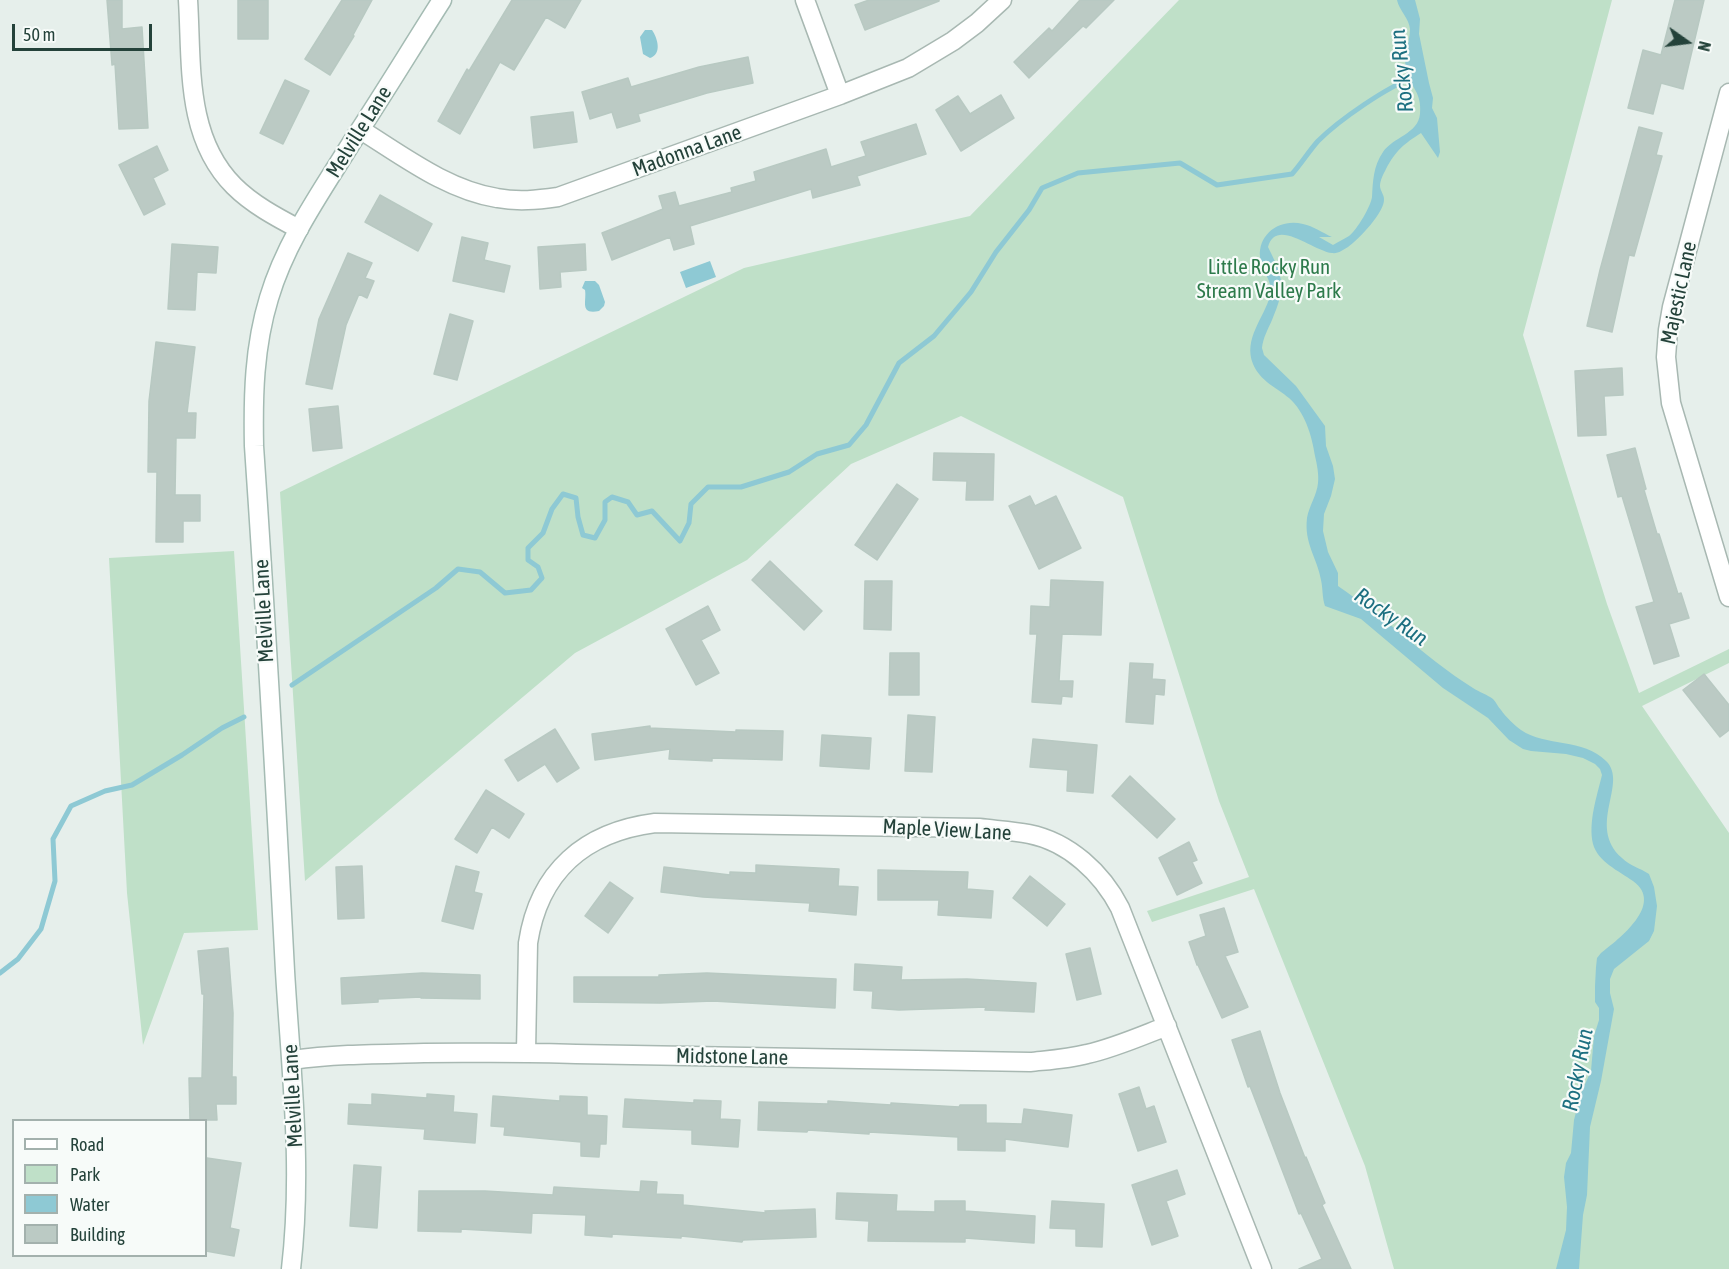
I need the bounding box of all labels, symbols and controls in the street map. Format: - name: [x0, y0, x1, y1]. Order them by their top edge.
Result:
- scale bar: [15, 12, 154, 50]
- north arrow: [1657, 12, 1717, 72]
- text: 50 m: [23, 24, 55, 45]
- water label: Rocky Run: [1385, 28, 1419, 114]
- text: N: [1695, 40, 1714, 53]
- street label: Melville Lane: [321, 81, 397, 183]
- street label: Madonna Lane: [629, 120, 745, 182]
- street label: Majestic Lane: [1656, 239, 1702, 347]
- park label: Little Rocky Run Stream Valley Park: [1197, 254, 1341, 304]
- street label: Melville Lane: [249, 559, 279, 663]
- water label: Rocky Run: [1349, 582, 1433, 652]
- street label: Maple View Lane: [882, 814, 1012, 846]
- water label: Rocky Run: [1557, 1026, 1599, 1114]
- street label: Midstone Lane: [676, 1043, 788, 1071]
- street label: Melville Lane: [278, 1044, 308, 1148]
- legend: [12, 1119, 207, 1257]
- text: Road: [70, 1134, 104, 1155]
- text: Park: [70, 1164, 100, 1185]
- text: Water: [70, 1194, 109, 1215]
- text: Building: [70, 1224, 125, 1245]

